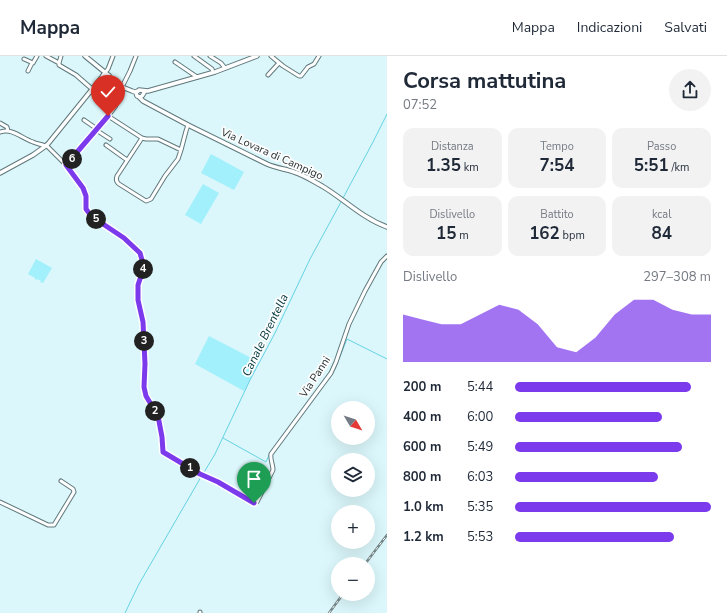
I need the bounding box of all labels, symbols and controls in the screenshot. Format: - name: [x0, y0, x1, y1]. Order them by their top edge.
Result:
- text: Mappa: [20, 15, 80, 41]
- text: Mappa: [512, 18, 555, 37]
- text: Indicazioni: [577, 18, 642, 37]
- text: Salvati: [664, 18, 707, 37]
- text: Corsa mattutina: [403, 66, 566, 96]
- button: share: [669, 69, 711, 111]
- pin: [91, 75, 125, 116]
- icon: check: [97, 81, 119, 103]
- text: 07:52: [403, 96, 437, 114]
- street label: Via Lovara di Campigo: [218, 124, 326, 183]
- text: Distanza: [431, 139, 474, 154]
- text: Tempo: [540, 139, 574, 154]
- text: Passo: [647, 139, 676, 154]
- pin: 6: [62, 149, 82, 169]
- text: 6: [69, 151, 75, 166]
- text: 1.35: [426, 154, 461, 177]
- text: 7:54: [540, 154, 574, 177]
- text: 5:51: [634, 154, 669, 177]
- text: km: [461, 160, 479, 175]
- text: /km: [669, 160, 689, 175]
- text: Dislivello: [429, 207, 475, 222]
- text: Battito: [540, 207, 574, 222]
- text: kcal: [652, 207, 671, 222]
- pin: 5: [86, 209, 106, 229]
- text: 5: [93, 211, 99, 226]
- text: 15: [436, 222, 456, 245]
- text: 162: [529, 222, 560, 245]
- text: 84: [651, 222, 672, 245]
- text: m: [456, 228, 469, 243]
- text: bpm: [560, 228, 585, 243]
- pin: 4: [133, 259, 153, 279]
- text: 4: [140, 261, 146, 276]
- text: Dislivello: [403, 268, 457, 286]
- text: 297–308 m: [643, 268, 711, 286]
- water label: Canale Brentella: [238, 291, 292, 379]
- pin: 3: [134, 331, 154, 351]
- text: 3: [141, 333, 147, 348]
- street label: Via Panni: [296, 353, 334, 401]
- text: 200 m: [403, 378, 441, 396]
- text: 5:44: [467, 378, 493, 396]
- pin: 2: [145, 401, 165, 421]
- north arrow: [331, 401, 375, 445]
- map controls: [331, 401, 375, 601]
- text: 2: [152, 403, 158, 418]
- text: 400 m: [403, 408, 441, 426]
- text: 6:00: [467, 408, 493, 426]
- text: 600 m: [403, 438, 441, 456]
- text: 5:49: [467, 438, 493, 456]
- button: layers: [331, 453, 375, 497]
- pin: 1: [180, 458, 200, 478]
- text: 1: [187, 460, 193, 475]
- pin: [237, 462, 271, 503]
- icon: arrive: [243, 468, 265, 490]
- text: 800 m: [403, 468, 441, 486]
- text: 6:03: [467, 468, 493, 486]
- text: 1.0 km: [403, 498, 444, 516]
- text: 5:35: [467, 498, 493, 516]
- button: +: [331, 505, 375, 549]
- text: 1.2 km: [403, 528, 444, 546]
- text: 5:53: [467, 528, 493, 546]
- button: −: [331, 557, 375, 601]

